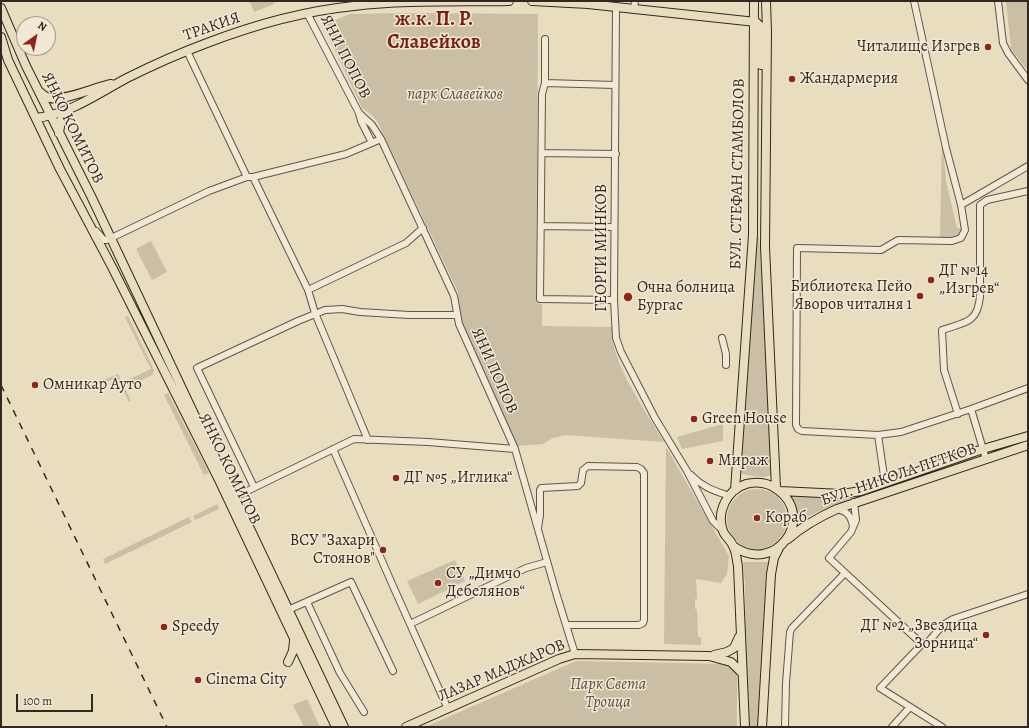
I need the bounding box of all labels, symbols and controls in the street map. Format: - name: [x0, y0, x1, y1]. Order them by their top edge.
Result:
- street label: ТРАКИЯ: [181, 8, 243, 46]
- district label: ж.к. П. Р. Славейков: [387, 8, 481, 55]
- street label: ЯНИ ПОПОВ: [316, 12, 374, 102]
- north arrow: [16, 16, 56, 56]
- text: N: [35, 18, 50, 35]
- place label: Читалище Изгрев: [857, 37, 980, 57]
- marker: Читалище Изгрев: [983, 42, 993, 52]
- street label: ЯНКО КОМИТОВ: [37, 69, 107, 187]
- place label: Жандармерия: [800, 69, 898, 89]
- marker: Жандармерия: [787, 74, 797, 84]
- street label: БУЛ. СТЕФАН СТАМБОЛОВ: [727, 78, 749, 270]
- park label: парк Славейков: [407, 85, 503, 105]
- street label: ГЕОРГИ МИНКОВ: [592, 184, 612, 312]
- place label: ДГ №14 „Изгрев“: [939, 261, 999, 299]
- marker: ДГ №14 „Изгрев“: [926, 275, 936, 285]
- place label: Библиотека Пейо Яворов читалня 1: [791, 277, 912, 315]
- place label: Oчна болница Бургас: [637, 278, 735, 316]
- marker: Oчна болница Бургас: [622, 291, 634, 303]
- marker: Библиотека Пейо Яворов читалня 1: [915, 291, 925, 301]
- street label: ЯНИ ПОПОВ: [467, 325, 521, 417]
- place label: Омникар Ауто: [43, 375, 142, 395]
- marker: Омникар Ауто: [30, 380, 40, 390]
- place label: Green House: [702, 409, 787, 429]
- street label: ЯНКО КОМИТОВ: [194, 410, 264, 528]
- marker: Green House: [689, 414, 699, 424]
- street label: БУЛ. НИКОЛА ПЕТКОВ: [819, 439, 979, 511]
- place label: Мираж: [718, 451, 769, 471]
- marker: Мираж: [705, 456, 715, 466]
- place label: ДГ №5 „Иглика“: [404, 468, 512, 488]
- marker: ДГ №5 „Иглика“: [391, 473, 401, 483]
- place label: Кораб: [765, 508, 807, 528]
- marker: Кораб: [752, 513, 762, 523]
- place label: ВСУ "Захари Стоянов": [290, 531, 375, 569]
- marker: ВСУ "Захари Стоянов": [378, 545, 388, 555]
- place label: СУ „Димчо Дебелянов“: [446, 564, 525, 602]
- marker: СУ „Димчо Дебелянов“: [433, 578, 443, 588]
- place label: ДГ №2 „Звездица Зорница“: [861, 616, 978, 654]
- place label: Speedy: [172, 617, 219, 637]
- marker: Speedy: [159, 622, 169, 632]
- marker: ДГ №2 „Звездица Зорница“: [981, 630, 991, 640]
- street label: ЛАЗАР МАДЖАРОВ: [436, 636, 568, 706]
- place label: Cinema City: [206, 670, 287, 690]
- marker: Cinema City: [193, 675, 203, 685]
- park label: Парк Света Троица: [570, 675, 646, 713]
- scale bar: [18, 686, 95, 712]
- text: 100 m: [23, 693, 52, 709]

